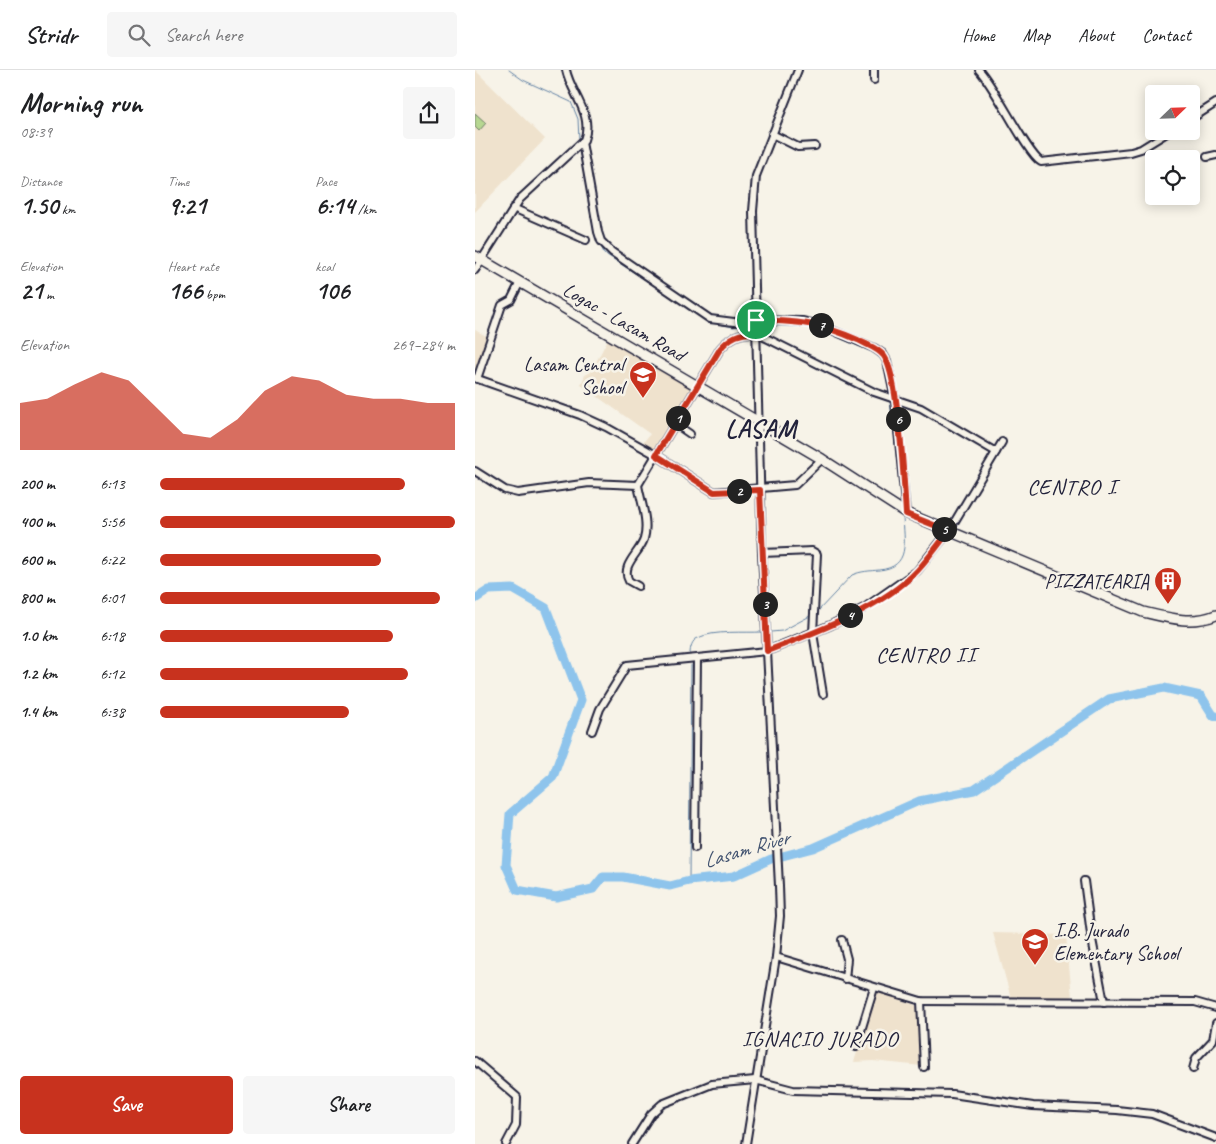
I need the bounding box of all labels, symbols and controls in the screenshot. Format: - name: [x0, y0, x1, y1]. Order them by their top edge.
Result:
- search box: [107, 12, 457, 57]
- text: Stridr: [25, 20, 77, 50]
- icon: search: [125, 21, 153, 49]
- text: Search here: [165, 23, 242, 47]
- text: Home: [962, 24, 995, 46]
- text: Map: [1023, 24, 1050, 46]
- text: About: [1078, 24, 1114, 46]
- text: Contact: [1142, 24, 1191, 46]
- text: Morning run: [20, 85, 142, 120]
- north arrow: [1145, 85, 1200, 140]
- map controls: [1145, 85, 1200, 205]
- button: share: [403, 87, 455, 139]
- text: 08:39: [20, 122, 52, 142]
- button: locate: [1145, 150, 1200, 205]
- text: Distance: [20, 173, 62, 190]
- text: Time: [168, 173, 189, 190]
- text: Pace: [315, 173, 337, 190]
- text: 1.50: [20, 190, 58, 222]
- text: 9:21: [168, 190, 206, 222]
- text: 6:14: [315, 190, 355, 222]
- text: km: [58, 201, 75, 218]
- text: /km: [355, 201, 376, 218]
- text: Elevation: [20, 258, 63, 275]
- text: Heart rate: [168, 258, 219, 275]
- text: kcal: [315, 258, 334, 275]
- text: 21: [20, 275, 43, 307]
- text: 166: [168, 275, 202, 307]
- text: 106: [315, 275, 350, 307]
- street label: Logac - Lasam Road: [559, 277, 692, 369]
- text: m: [43, 286, 54, 303]
- text: bpm: [202, 286, 225, 303]
- pin: [735, 299, 777, 341]
- icon: arrive: [742, 306, 770, 334]
- pin: 7: [809, 312, 833, 338]
- text: 7: [818, 317, 825, 334]
- text: Elevation: [20, 335, 69, 355]
- text: 269–284 m: [392, 335, 455, 355]
- place label: Lasam Central School: [524, 352, 628, 400]
- school or university icon: Lasam Central School: [628, 360, 658, 399]
- pin: 1: [665, 406, 691, 430]
- pin: 6: [885, 406, 911, 432]
- text: 1: [675, 410, 682, 427]
- text: 6: [895, 411, 902, 428]
- district label: LASAM: [725, 413, 799, 445]
- district label: CENTRO I: [1027, 473, 1121, 501]
- text: 200 m: [20, 474, 55, 494]
- text: 6:13: [100, 474, 125, 494]
- pin: 2: [727, 478, 751, 504]
- text: 2: [736, 483, 743, 500]
- text: 400 m: [20, 512, 55, 532]
- text: 5:56: [100, 512, 125, 532]
- pin: 5: [931, 516, 957, 542]
- text: 5: [941, 521, 948, 538]
- text: 600 m: [20, 550, 55, 570]
- text: 6:22: [100, 550, 125, 570]
- building icon: PIZZATEARIA: [1153, 566, 1183, 605]
- place label: PIZZATEARIA: [1044, 569, 1150, 594]
- text: 800 m: [20, 588, 55, 608]
- text: 6:01: [100, 588, 125, 608]
- pin: 3: [753, 592, 777, 616]
- text: 3: [762, 596, 769, 613]
- pin: 4: [837, 602, 863, 628]
- text: 4: [847, 607, 854, 624]
- text: 1.0 km: [20, 626, 57, 646]
- text: 6:18: [100, 626, 125, 646]
- district label: CENTRO II: [876, 641, 980, 669]
- text: 1.2 km: [20, 664, 57, 684]
- text: 6:12: [100, 664, 125, 684]
- text: 1.4 km: [20, 702, 57, 722]
- text: 6:38: [100, 702, 125, 722]
- water label: Lasam River: [700, 823, 796, 874]
- place label: I.B. Jurado Elementary School: [1054, 918, 1182, 966]
- school or university icon: I.B. Jurado Elementary School: [1020, 927, 1050, 966]
- district label: IGNACIO JURADO: [742, 1025, 899, 1053]
- button: Save: [20, 1076, 233, 1134]
- button: Share: [243, 1076, 455, 1134]

